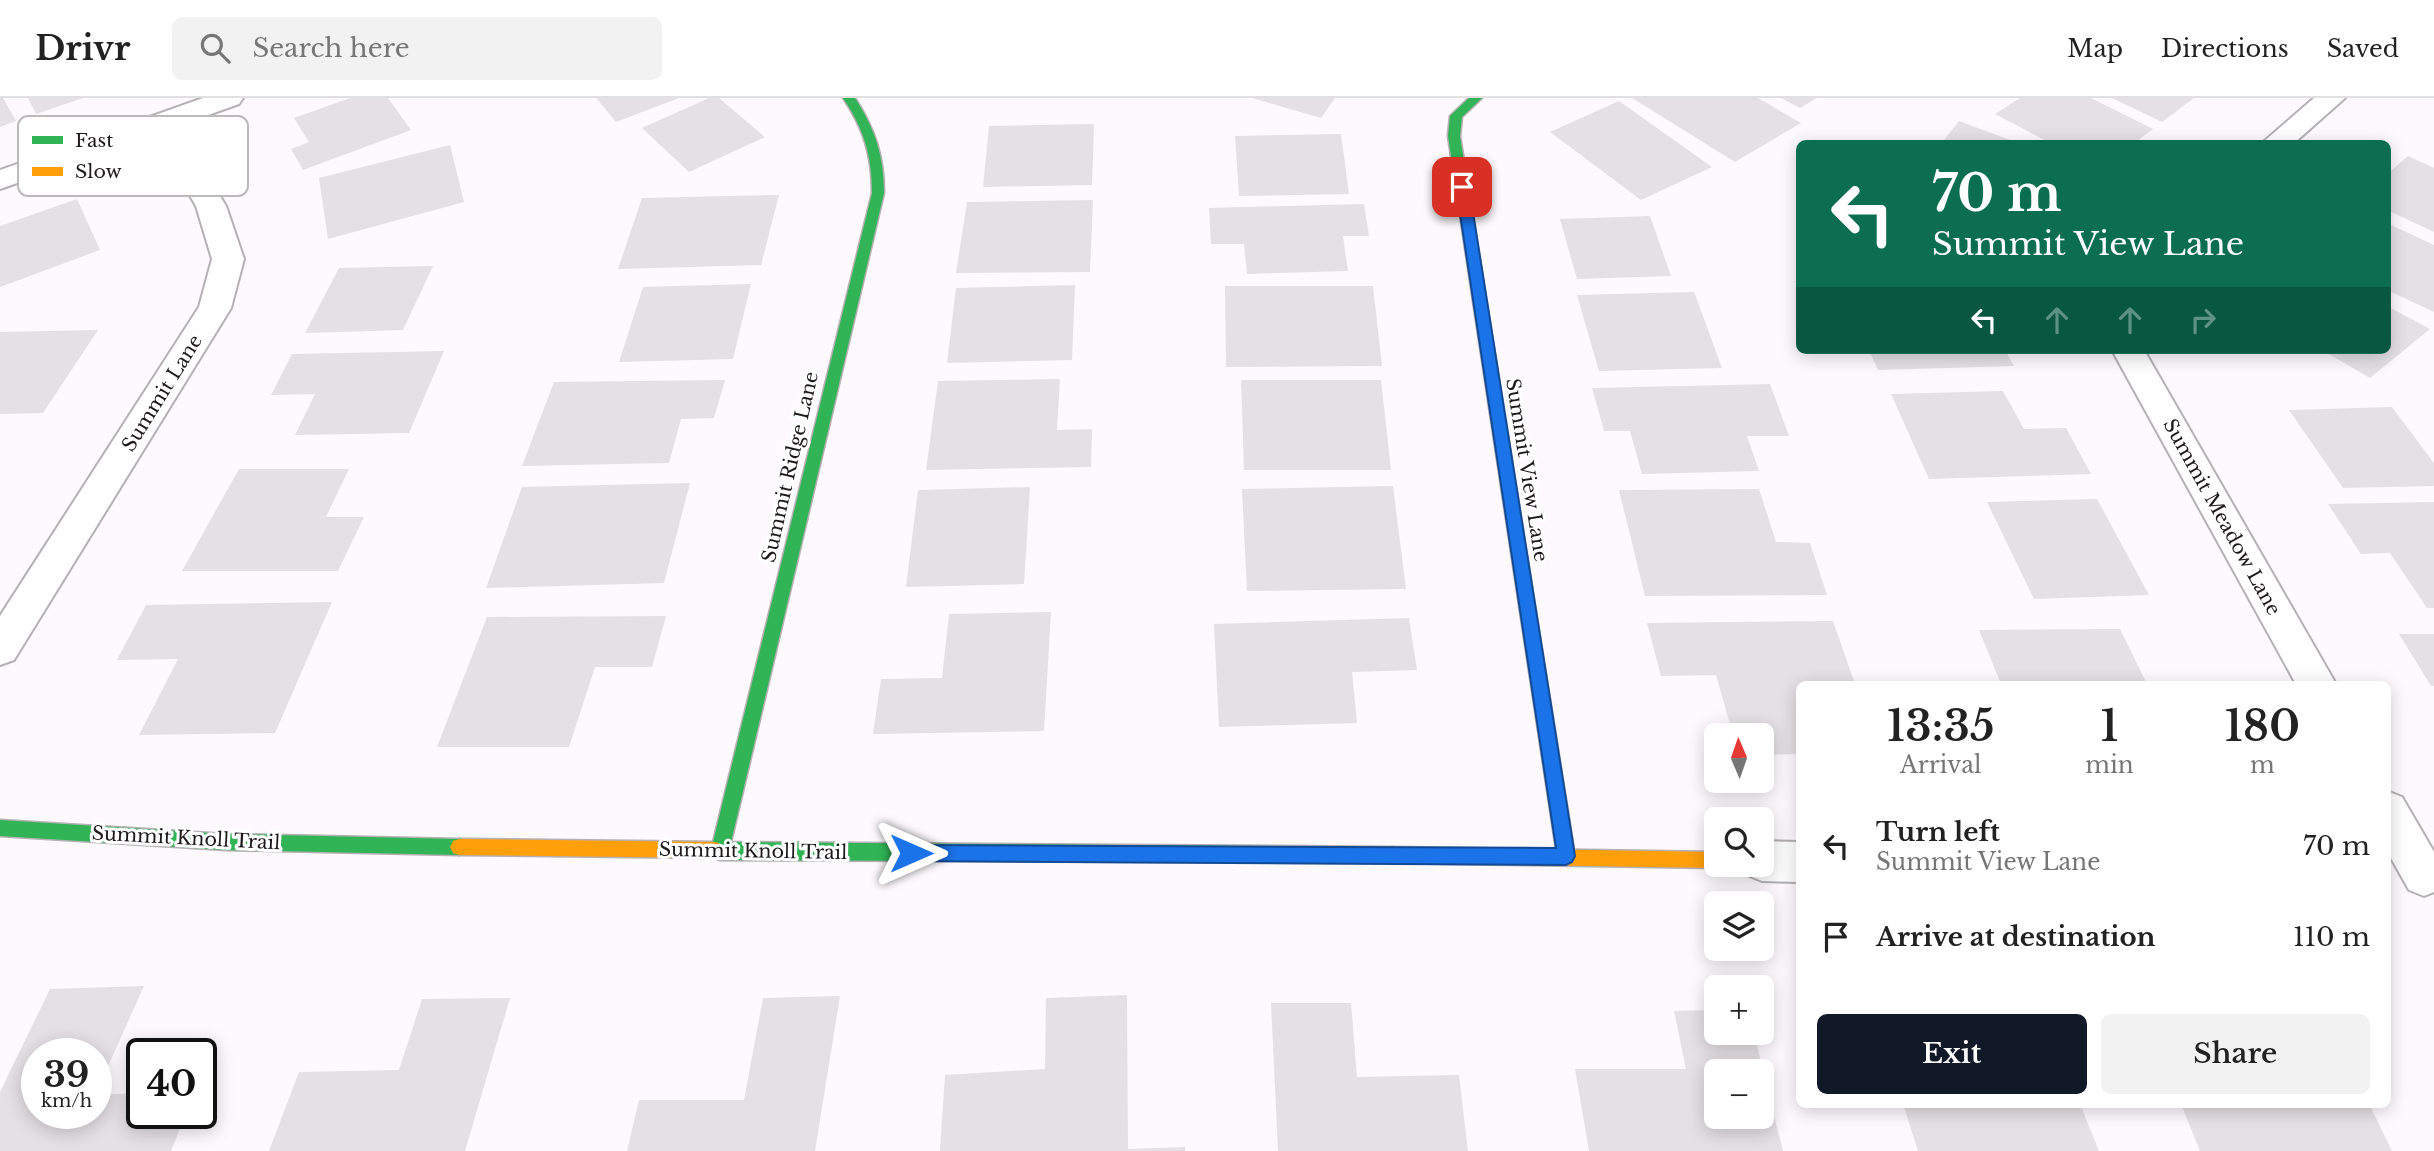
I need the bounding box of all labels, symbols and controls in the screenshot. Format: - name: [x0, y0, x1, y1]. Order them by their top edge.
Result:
- search box: [172, 17, 662, 80]
- text: Drivr: [35, 28, 130, 69]
- icon: search: [196, 29, 234, 67]
- text: Search here: [252, 32, 410, 64]
- text: Map: [2067, 34, 2123, 63]
- text: Directions: [2161, 34, 2289, 63]
- text: Saved: [2327, 34, 2399, 63]
- legend: [18, 116, 248, 196]
- text: Fast: [75, 129, 114, 152]
- pin: [1432, 157, 1492, 217]
- text: Slow: [75, 160, 122, 183]
- text: 70 m: [1932, 163, 2062, 224]
- icon: arrive: [1443, 168, 1481, 206]
- icon: left: [1817, 168, 1908, 259]
- text: Summit View Lane: [1932, 224, 2244, 264]
- icon: left: [1965, 301, 2003, 339]
- icon: ahead: [2038, 301, 2076, 339]
- icon: ahead: [2111, 301, 2149, 339]
- icon: right: [2184, 301, 2222, 339]
- street label: Summit Lane: [117, 330, 207, 456]
- street label: Summit Ridge Lane: [757, 369, 823, 565]
- street label: Summit View Lane: [1501, 377, 1553, 563]
- street label: Summit Meadow Lane: [2158, 415, 2286, 619]
- text: 13:35: [1887, 700, 1995, 752]
- text: 1: [2100, 700, 2119, 752]
- text: 180: [2224, 700, 2300, 752]
- north arrow: [1704, 723, 1774, 793]
- map controls: [1704, 723, 1774, 1129]
- text: Arrival: [1900, 751, 1981, 779]
- text: min: [2085, 751, 2134, 779]
- text: m: [2250, 751, 2275, 779]
- button: search: [1704, 807, 1774, 877]
- position arrow: [874, 816, 948, 890]
- text: Turn left: [1876, 816, 2000, 848]
- street label: Summit Knoll Trail: [91, 822, 281, 854]
- icon: left: [1817, 827, 1855, 865]
- text: 70 m: [2303, 830, 2370, 862]
- street label: Summit Knoll Trail: [659, 838, 847, 864]
- text: Summit View Lane: [1876, 848, 2100, 876]
- button: layers: [1704, 891, 1774, 961]
- icon: arrive: [1817, 918, 1855, 956]
- text: Arrive at destination: [1876, 921, 2156, 953]
- text: 110 m: [2293, 921, 2370, 953]
- button: +: [1704, 975, 1774, 1045]
- button: Exit: [1817, 1014, 2087, 1094]
- button: Share: [2101, 1014, 2370, 1094]
- speed limit sign: 40: [126, 1038, 217, 1129]
- text: 39: [44, 1053, 89, 1096]
- button: −: [1704, 1059, 1774, 1129]
- text: km/h: [41, 1090, 92, 1112]

